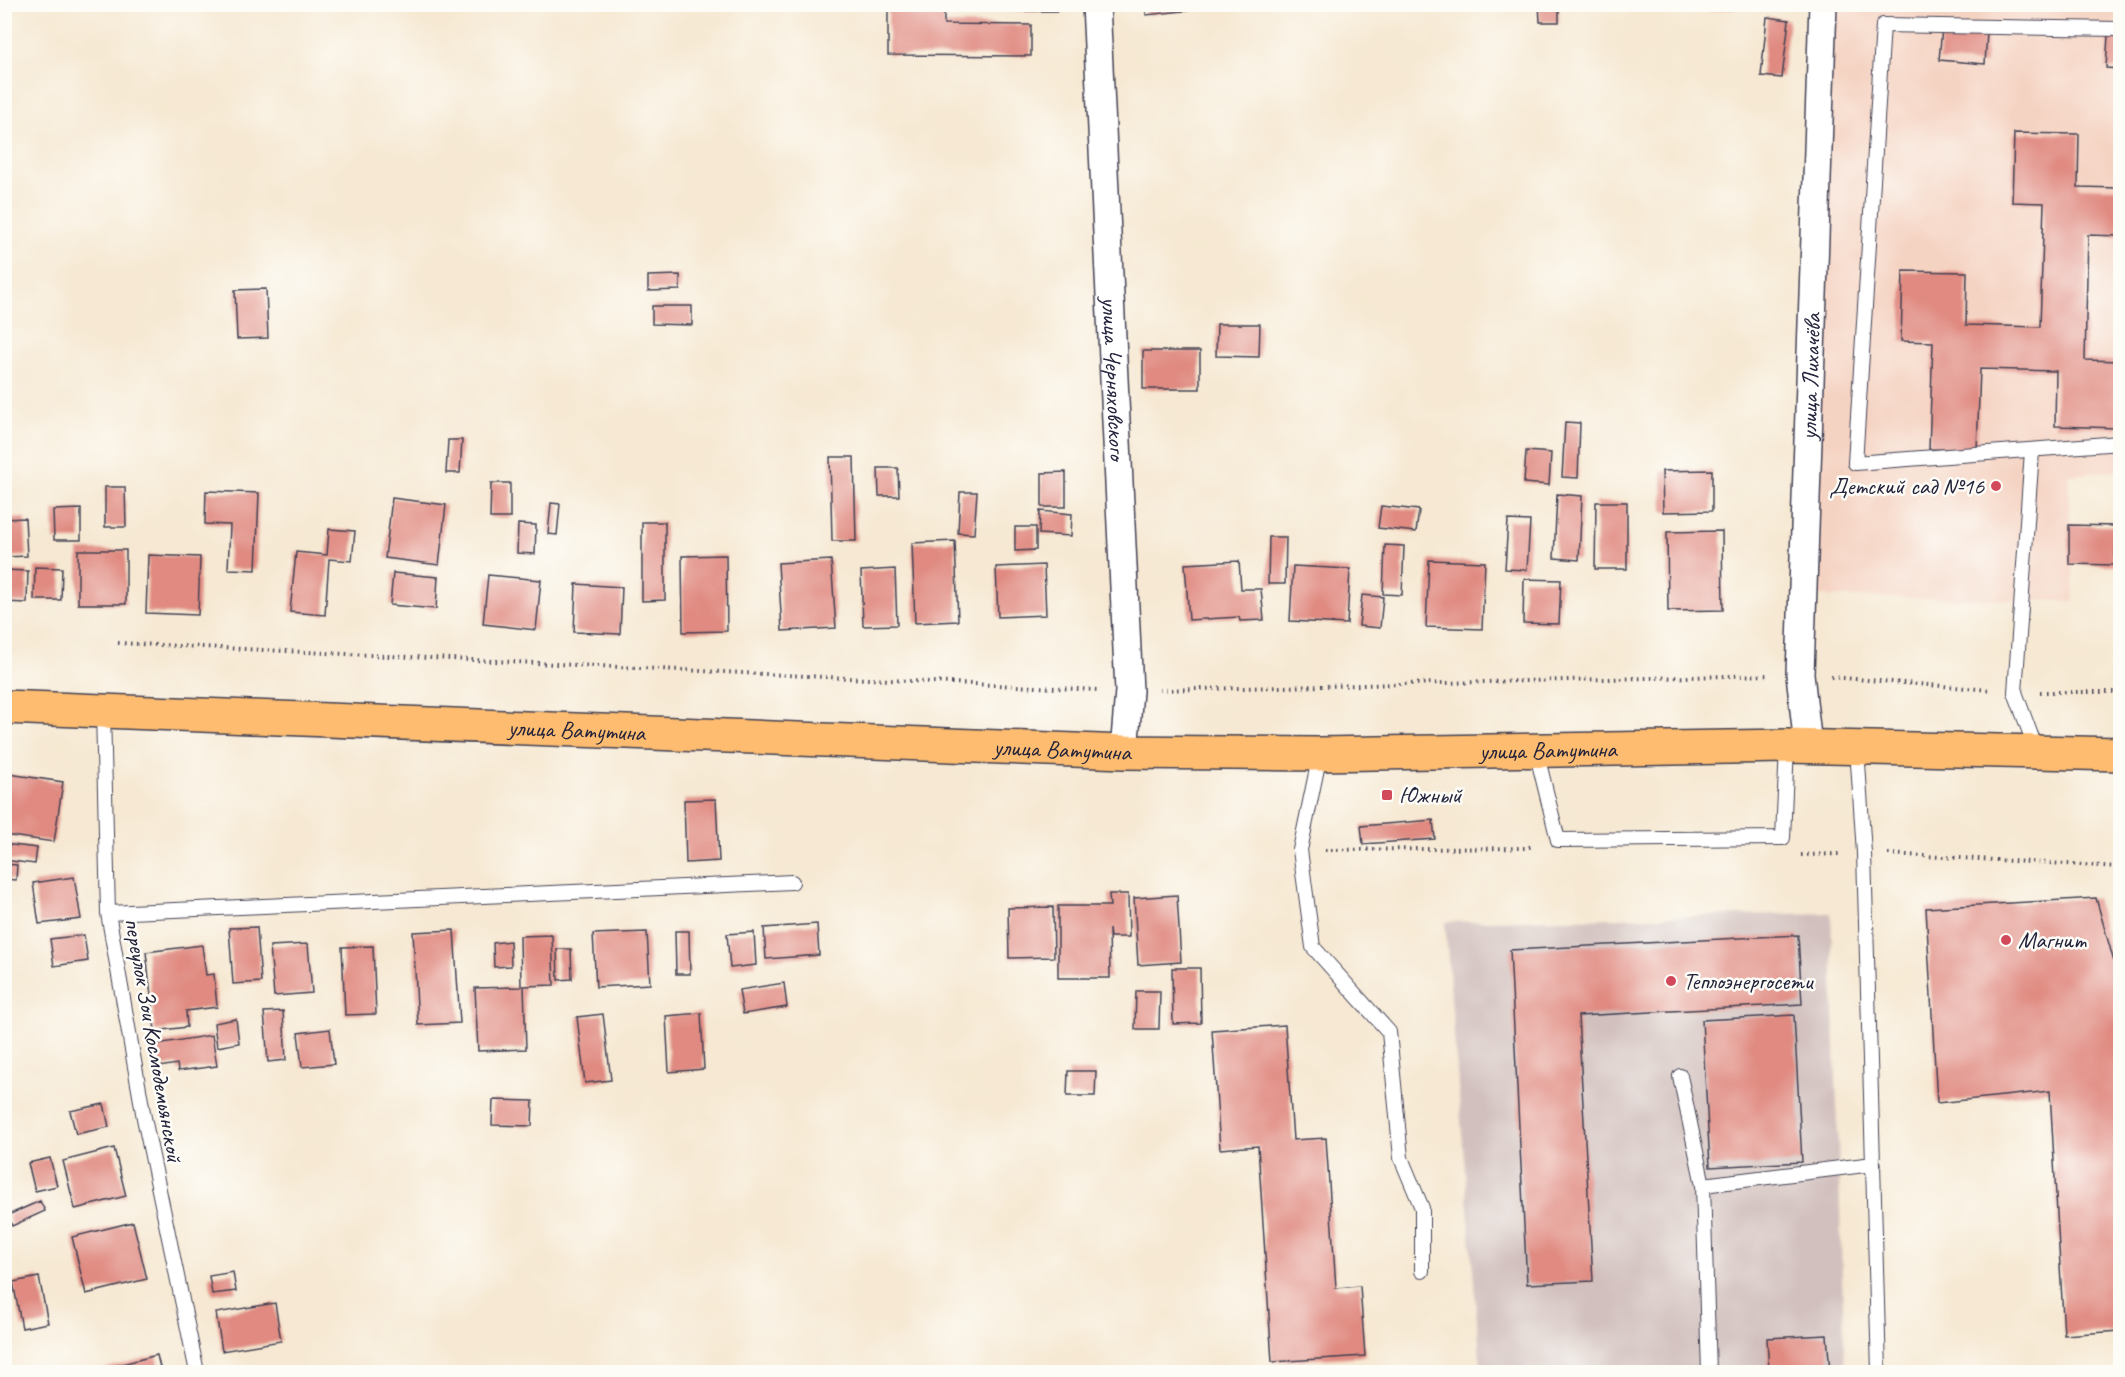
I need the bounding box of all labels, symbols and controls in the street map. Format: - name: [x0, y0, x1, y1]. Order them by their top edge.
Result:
- street label: улица Черняховского: [1095, 294, 1133, 463]
- street label: улица Лихачёва: [1793, 311, 1827, 442]
- place label: Детский сад №16: [1829, 471, 1985, 501]
- marker: Детский сад №16: [1989, 479, 2003, 493]
- street label: улица Ватутина: [505, 712, 647, 748]
- street label: улица Ватутина: [991, 732, 1132, 767]
- street label: улица Ватутина: [1477, 734, 1618, 766]
- place label: Южный: [1399, 780, 1463, 810]
- marker: Южный: [1380, 788, 1394, 802]
- street label: переулок Зои Космодемьянской: [118, 916, 191, 1166]
- place label: Магнит: [2018, 925, 2087, 955]
- marker: Магнит: [1999, 933, 2013, 947]
- place label: Теплоэнергосети: [1683, 966, 1815, 996]
- marker: Теплоэнергосети: [1664, 974, 1678, 988]

